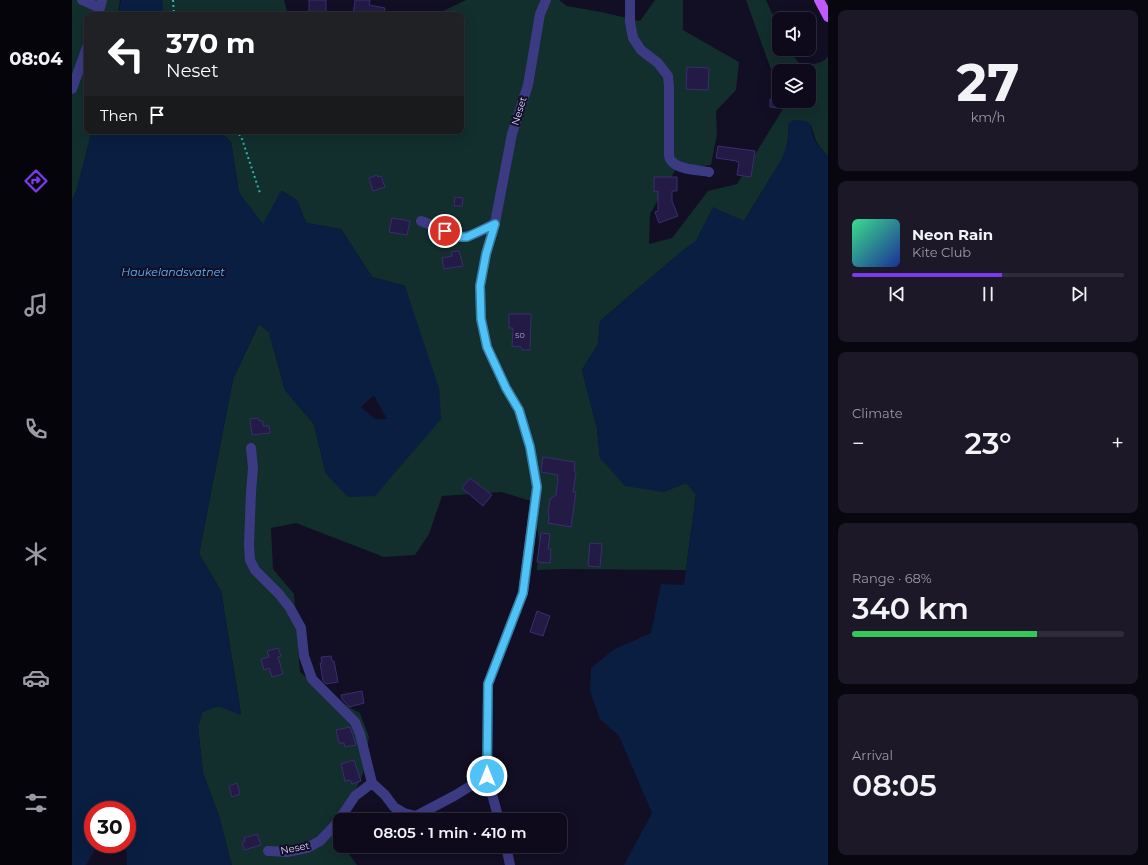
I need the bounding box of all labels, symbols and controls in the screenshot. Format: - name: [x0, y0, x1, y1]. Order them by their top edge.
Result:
- map controls: [772, 12, 816, 108]
- button: sound: [772, 12, 816, 56]
- text: 370 m: [166, 26, 255, 60]
- icon: left: [100, 28, 152, 80]
- text: 08:04: [9, 48, 63, 70]
- text: 27: [957, 51, 1019, 114]
- text: Neset: [166, 60, 218, 82]
- button: layers: [772, 64, 816, 108]
- street label: Neset: [509, 95, 529, 127]
- icon: arrive: [146, 104, 168, 126]
- text: Then: [100, 106, 138, 125]
- text: km/h: [971, 109, 1005, 125]
- icon: directions: [22, 167, 50, 195]
- pin: [428, 214, 462, 248]
- icon: arrive: [434, 220, 456, 242]
- text: Neon Rain: [912, 225, 993, 244]
- text: Kite Club: [912, 244, 971, 260]
- water label: Haukelandsvatnet: [121, 265, 225, 279]
- icon: previous: [886, 283, 908, 305]
- icon: pause: [977, 283, 999, 305]
- icon: next: [1068, 283, 1090, 305]
- icon: music: [22, 291, 50, 319]
- house number: 50: [515, 330, 525, 340]
- text: Climate: [852, 405, 903, 421]
- icon: phone: [22, 415, 50, 443]
- text: 23°: [964, 425, 1012, 462]
- text: −: [852, 430, 865, 457]
- text: +: [1111, 430, 1124, 457]
- icon: climate: [22, 540, 50, 568]
- text: Range · 68%: [852, 570, 932, 586]
- text: 340 km: [852, 590, 969, 627]
- icon: car: [22, 664, 50, 692]
- text: Arrival: [852, 747, 893, 763]
- position arrow: [466, 755, 508, 797]
- text: 08:05: [852, 767, 937, 804]
- icon: filters: [22, 789, 50, 817]
- speed limit sign: 30: [84, 801, 136, 853]
- text: 08:05 · 1 min · 410 m: [373, 823, 527, 842]
- street label: Neset: [279, 839, 311, 857]

